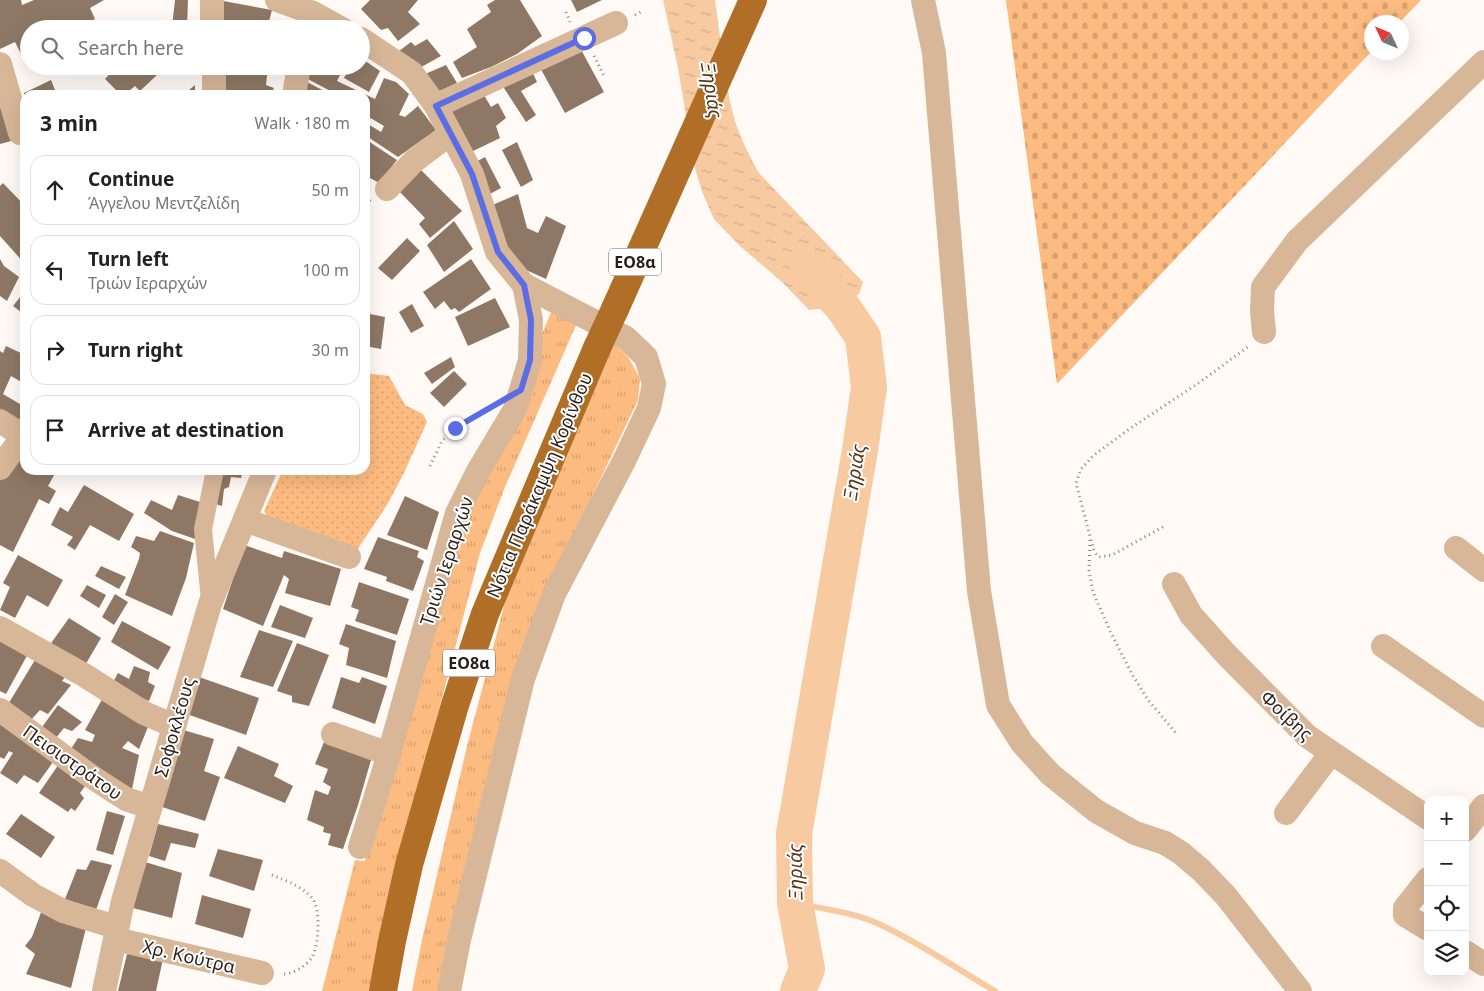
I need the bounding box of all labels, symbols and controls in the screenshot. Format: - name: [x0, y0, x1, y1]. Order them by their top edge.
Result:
- north arrow: [1364, 15, 1409, 60]
- search box: [20, 20, 370, 75]
- route start: [573, 27, 596, 50]
- icon: search: [38, 34, 66, 62]
- text: Search here: [78, 35, 184, 61]
- water label: Ξηριάς: [695, 59, 729, 120]
- text: 3 min: [40, 109, 98, 137]
- text: Walk · 180 m: [255, 112, 350, 134]
- text: Continue: [88, 166, 174, 192]
- icon: ahead: [41, 176, 69, 204]
- text: 50 m: [312, 179, 349, 201]
- text: Άγγελου Μεντζελίδη: [88, 192, 240, 214]
- text: Turn left: [88, 246, 169, 272]
- road number: ΕΟ8α: [609, 248, 661, 276]
- icon: left: [41, 256, 69, 284]
- text: 100 m: [302, 259, 349, 281]
- text: Τριών Ιεραρχών: [88, 272, 207, 294]
- icon: right: [41, 336, 69, 364]
- text: Turn right: [88, 337, 183, 363]
- text: 30 m: [312, 339, 349, 361]
- street label: Νότια Παράκαμψη Κορίνθου: [481, 369, 597, 601]
- icon: arrive: [41, 416, 69, 444]
- text: Arrive at destination: [88, 417, 284, 443]
- route end: [444, 417, 467, 440]
- water label: Ξηριάς: [837, 442, 871, 503]
- street label: Τριών Ιεραρχών: [414, 494, 478, 628]
- road number: ΕΟ8α: [443, 650, 495, 676]
- street label: Σοφοκλέους: [148, 674, 200, 780]
- street label: Φοίβης: [1256, 685, 1318, 745]
- street label: Πεισιστράτου: [19, 719, 127, 805]
- map controls: [1424, 796, 1469, 976]
- button: +: [1424, 796, 1469, 841]
- button: −: [1424, 841, 1469, 886]
- water label: Ξηριάς: [782, 843, 809, 901]
- button: locate: [1424, 886, 1469, 931]
- button: layers: [1424, 931, 1469, 976]
- street label: Χρ. Κούτρα: [140, 934, 238, 978]

